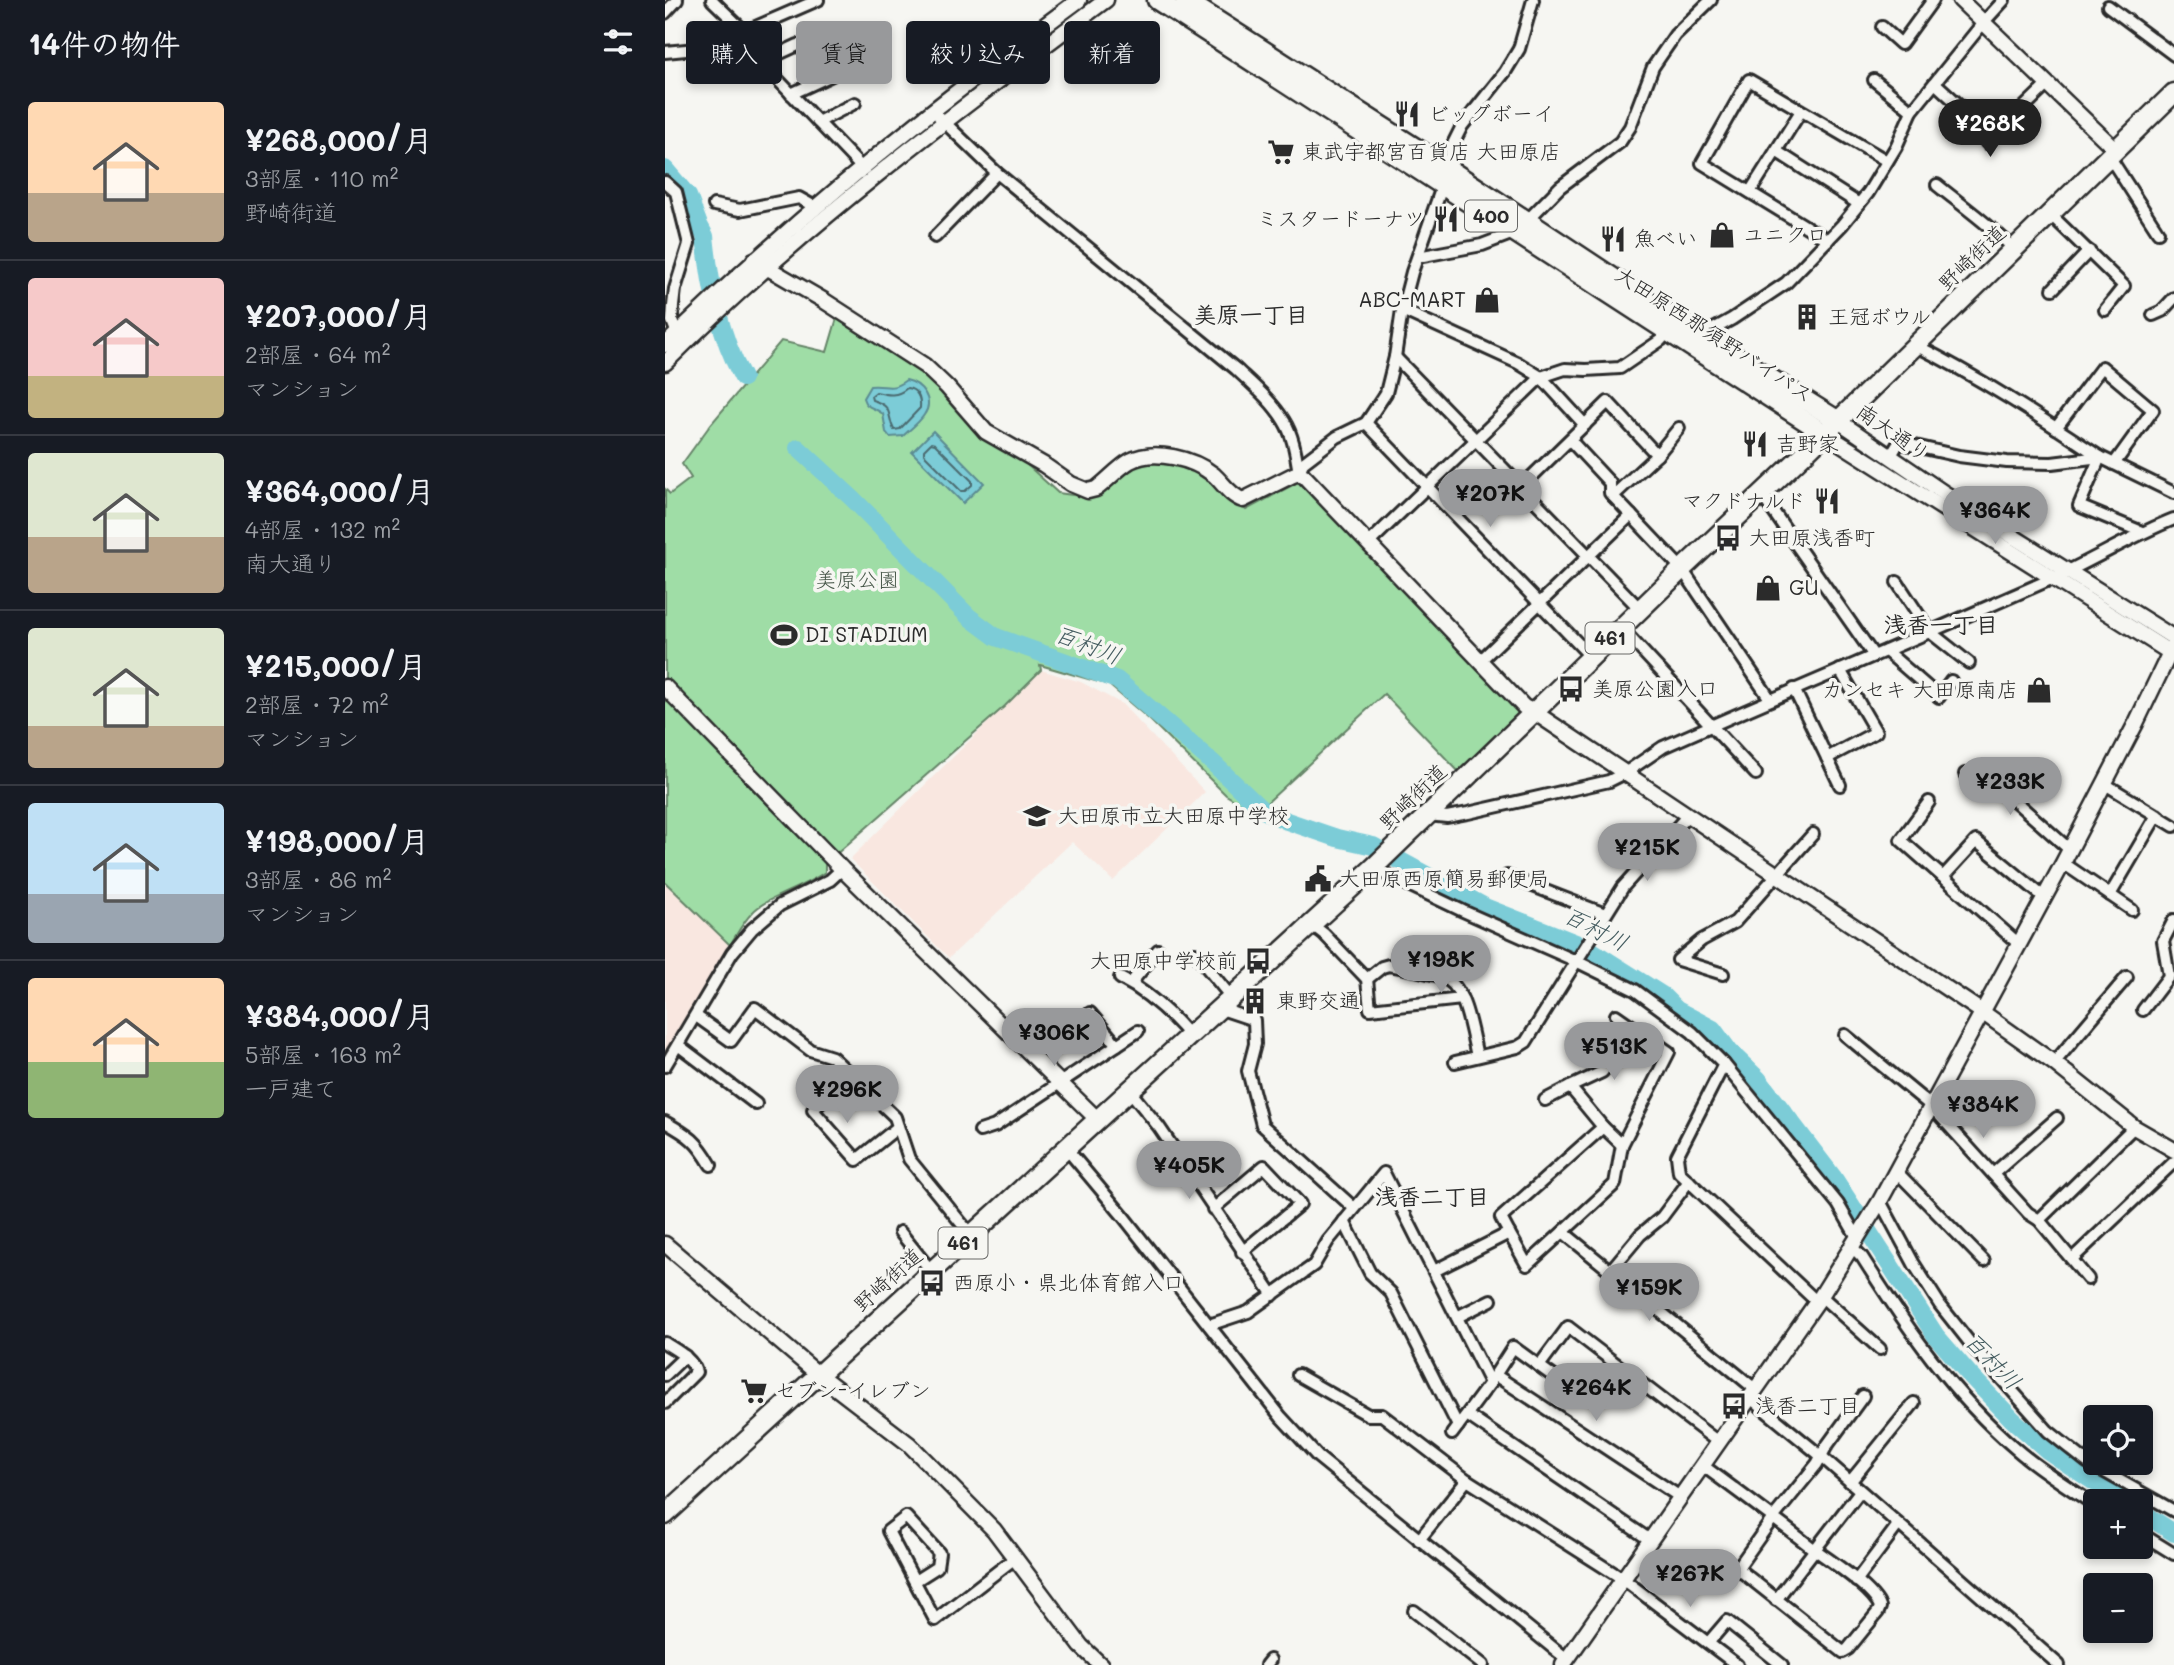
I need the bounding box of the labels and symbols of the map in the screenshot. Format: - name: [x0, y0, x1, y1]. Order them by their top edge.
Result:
- restaurant icon: ビッグボーイ: [1392, 99, 1422, 129]
- place label: ビッグボーイ: [1428, 99, 1554, 126]
- pin: ¥268K: [1941, 100, 2039, 159]
- supermarket icon: 東武宇都宮百貨店 大田原店: [1266, 137, 1296, 167]
- place label: 東武宇都宮百貨店 大田原店: [1302, 137, 1561, 164]
- road number: 400: [1465, 200, 1517, 232]
- place label: ミスタードーナツ: [1257, 204, 1425, 231]
- restaurant icon: ミスタードーナツ: [1431, 204, 1461, 234]
- street label: 野崎街道: [1931, 218, 2011, 296]
- shop icon: ユニクロ: [1707, 220, 1737, 250]
- place label: ユニクロ: [1743, 220, 1827, 247]
- restaurant icon: 魚べい: [1598, 224, 1628, 254]
- place label: 魚べい: [1634, 224, 1697, 251]
- street label: 大田原西那須野バイパス: [1611, 260, 1819, 408]
- place label: ABC-MART: [1358, 285, 1466, 312]
- shop icon: ABC-MART: [1472, 285, 1502, 315]
- district label: 美原一丁目: [1194, 299, 1309, 329]
- building icon: 王冠ボウル: [1792, 302, 1822, 332]
- place label: 王冠ボウル: [1828, 302, 1931, 329]
- street label: 南大通り: [1852, 397, 1936, 467]
- restaurant icon: 吉野家: [1740, 429, 1770, 459]
- place label: 吉野家: [1776, 429, 1839, 456]
- pin: ¥207K: [1441, 470, 1539, 529]
- place label: マクドナルド: [1682, 486, 1806, 513]
- restaurant icon: マクドナルド: [1812, 486, 1842, 516]
- pin: ¥364K: [1946, 486, 2044, 546]
- bus stop icon: 大田原浅香町: [1713, 523, 1743, 553]
- place label: 大田原浅香町: [1749, 523, 1875, 550]
- park label: 美原公園: [815, 565, 899, 592]
- shop icon: GU: [1753, 573, 1783, 603]
- place label: GU: [1789, 573, 1819, 600]
- district label: 浅香一丁目: [1884, 609, 1999, 639]
- water label: 百村川: [1051, 618, 1126, 670]
- sports icon: DI STADIUM: [769, 620, 799, 650]
- place label: DI STADIUM: [805, 620, 928, 647]
- road number: 461: [1585, 622, 1635, 653]
- bus stop icon: 美原公園入口: [1556, 674, 1586, 704]
- place label: 美原公園入口: [1592, 674, 1718, 701]
- place label: カンセキ 大田原南店: [1822, 675, 2018, 702]
- shop icon: カンセキ 大田原南店: [2024, 675, 2054, 705]
- street label: 野崎街道: [1372, 757, 1452, 835]
- pin: ¥233K: [1961, 758, 2059, 817]
- school or university icon: 大田原市立大田原中学校: [1022, 801, 1052, 831]
- place label: 大田原市立大田原中学校: [1058, 801, 1289, 828]
- pin: ¥215K: [1598, 824, 1696, 883]
- public building icon: 大田原西原簡易郵便局: [1303, 864, 1333, 894]
- place label: 大田原西原簡易郵便局: [1339, 864, 1549, 891]
- water label: 百村川: [1559, 899, 1634, 957]
- pin: ¥198K: [1392, 936, 1490, 995]
- place label: 大田原中学校前: [1090, 946, 1237, 973]
- bus stop icon: 大田原中学校前: [1243, 946, 1273, 976]
- building icon: 東野交通: [1240, 986, 1270, 1016]
- place label: 東野交通: [1276, 986, 1360, 1013]
- pin: ¥306K: [1005, 1009, 1103, 1068]
- pin: ¥513K: [1565, 1023, 1663, 1082]
- pin: ¥296K: [798, 1066, 896, 1125]
- pin: ¥384K: [1934, 1080, 2032, 1140]
- pin: ¥405K: [1140, 1142, 1238, 1201]
- district label: 浅香二丁目: [1375, 1181, 1490, 1211]
- road number: 461: [939, 1228, 987, 1259]
- street label: 野崎街道: [847, 1241, 927, 1317]
- pin: ¥159K: [1600, 1264, 1698, 1323]
- bus stop icon: 西原小・県北体育館入口: [917, 1268, 947, 1298]
- place label: 西原小・県北体育館入口: [953, 1268, 1184, 1295]
- water label: 百村川: [1959, 1325, 2028, 1396]
- pin: ¥264K: [1547, 1364, 1645, 1423]
- supermarket icon: セブン-イレブン: [739, 1376, 769, 1406]
- place label: セブン-イレブン: [775, 1376, 931, 1403]
- bus stop icon: 浅香二丁目: [1719, 1391, 1749, 1421]
- place label: 浅香二丁目: [1755, 1391, 1860, 1418]
- pin: ¥267K: [1641, 1550, 1739, 1609]

